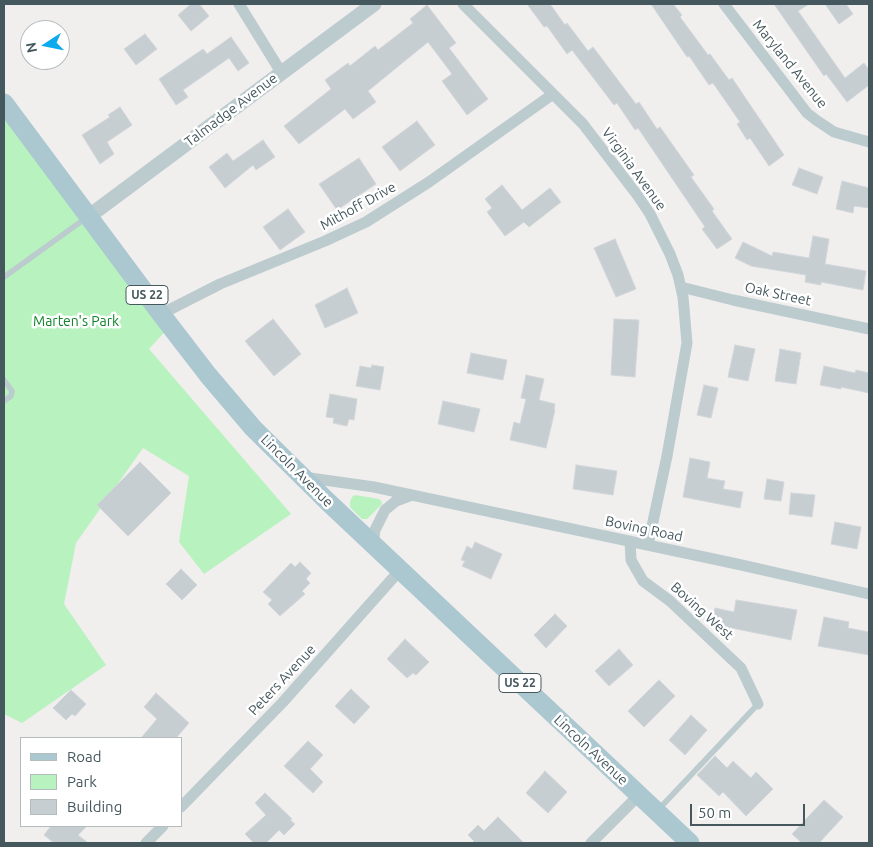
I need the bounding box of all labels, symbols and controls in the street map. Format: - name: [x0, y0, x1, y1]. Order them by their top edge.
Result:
- street label: Maryland Avenue: [749, 16, 831, 112]
- north arrow: [20, 20, 70, 70]
- text: N: [22, 41, 40, 54]
- street label: Talmadge Avenue: [181, 70, 281, 150]
- street label: Virginia Avenue: [598, 124, 670, 214]
- street label: Mithoff Drive: [317, 178, 399, 234]
- street label: Oak Street: [743, 279, 813, 309]
- road number: US 22: [126, 286, 168, 304]
- park label: Marten's Park: [33, 313, 119, 329]
- street label: Lincoln Avenue: [257, 431, 337, 511]
- street label: Boving Road: [604, 513, 684, 545]
- street label: Boving West: [667, 578, 737, 644]
- street label: Peters Avenue: [245, 641, 319, 719]
- road number: US 22: [499, 674, 541, 692]
- street label: Lincoln Avenue: [550, 711, 632, 789]
- legend: [20, 737, 182, 827]
- text: Road: [67, 748, 102, 765]
- text: Park: [67, 773, 97, 790]
- scale bar: [693, 794, 808, 826]
- text: Building: [67, 798, 122, 815]
- text: 50 m: [698, 804, 731, 821]

